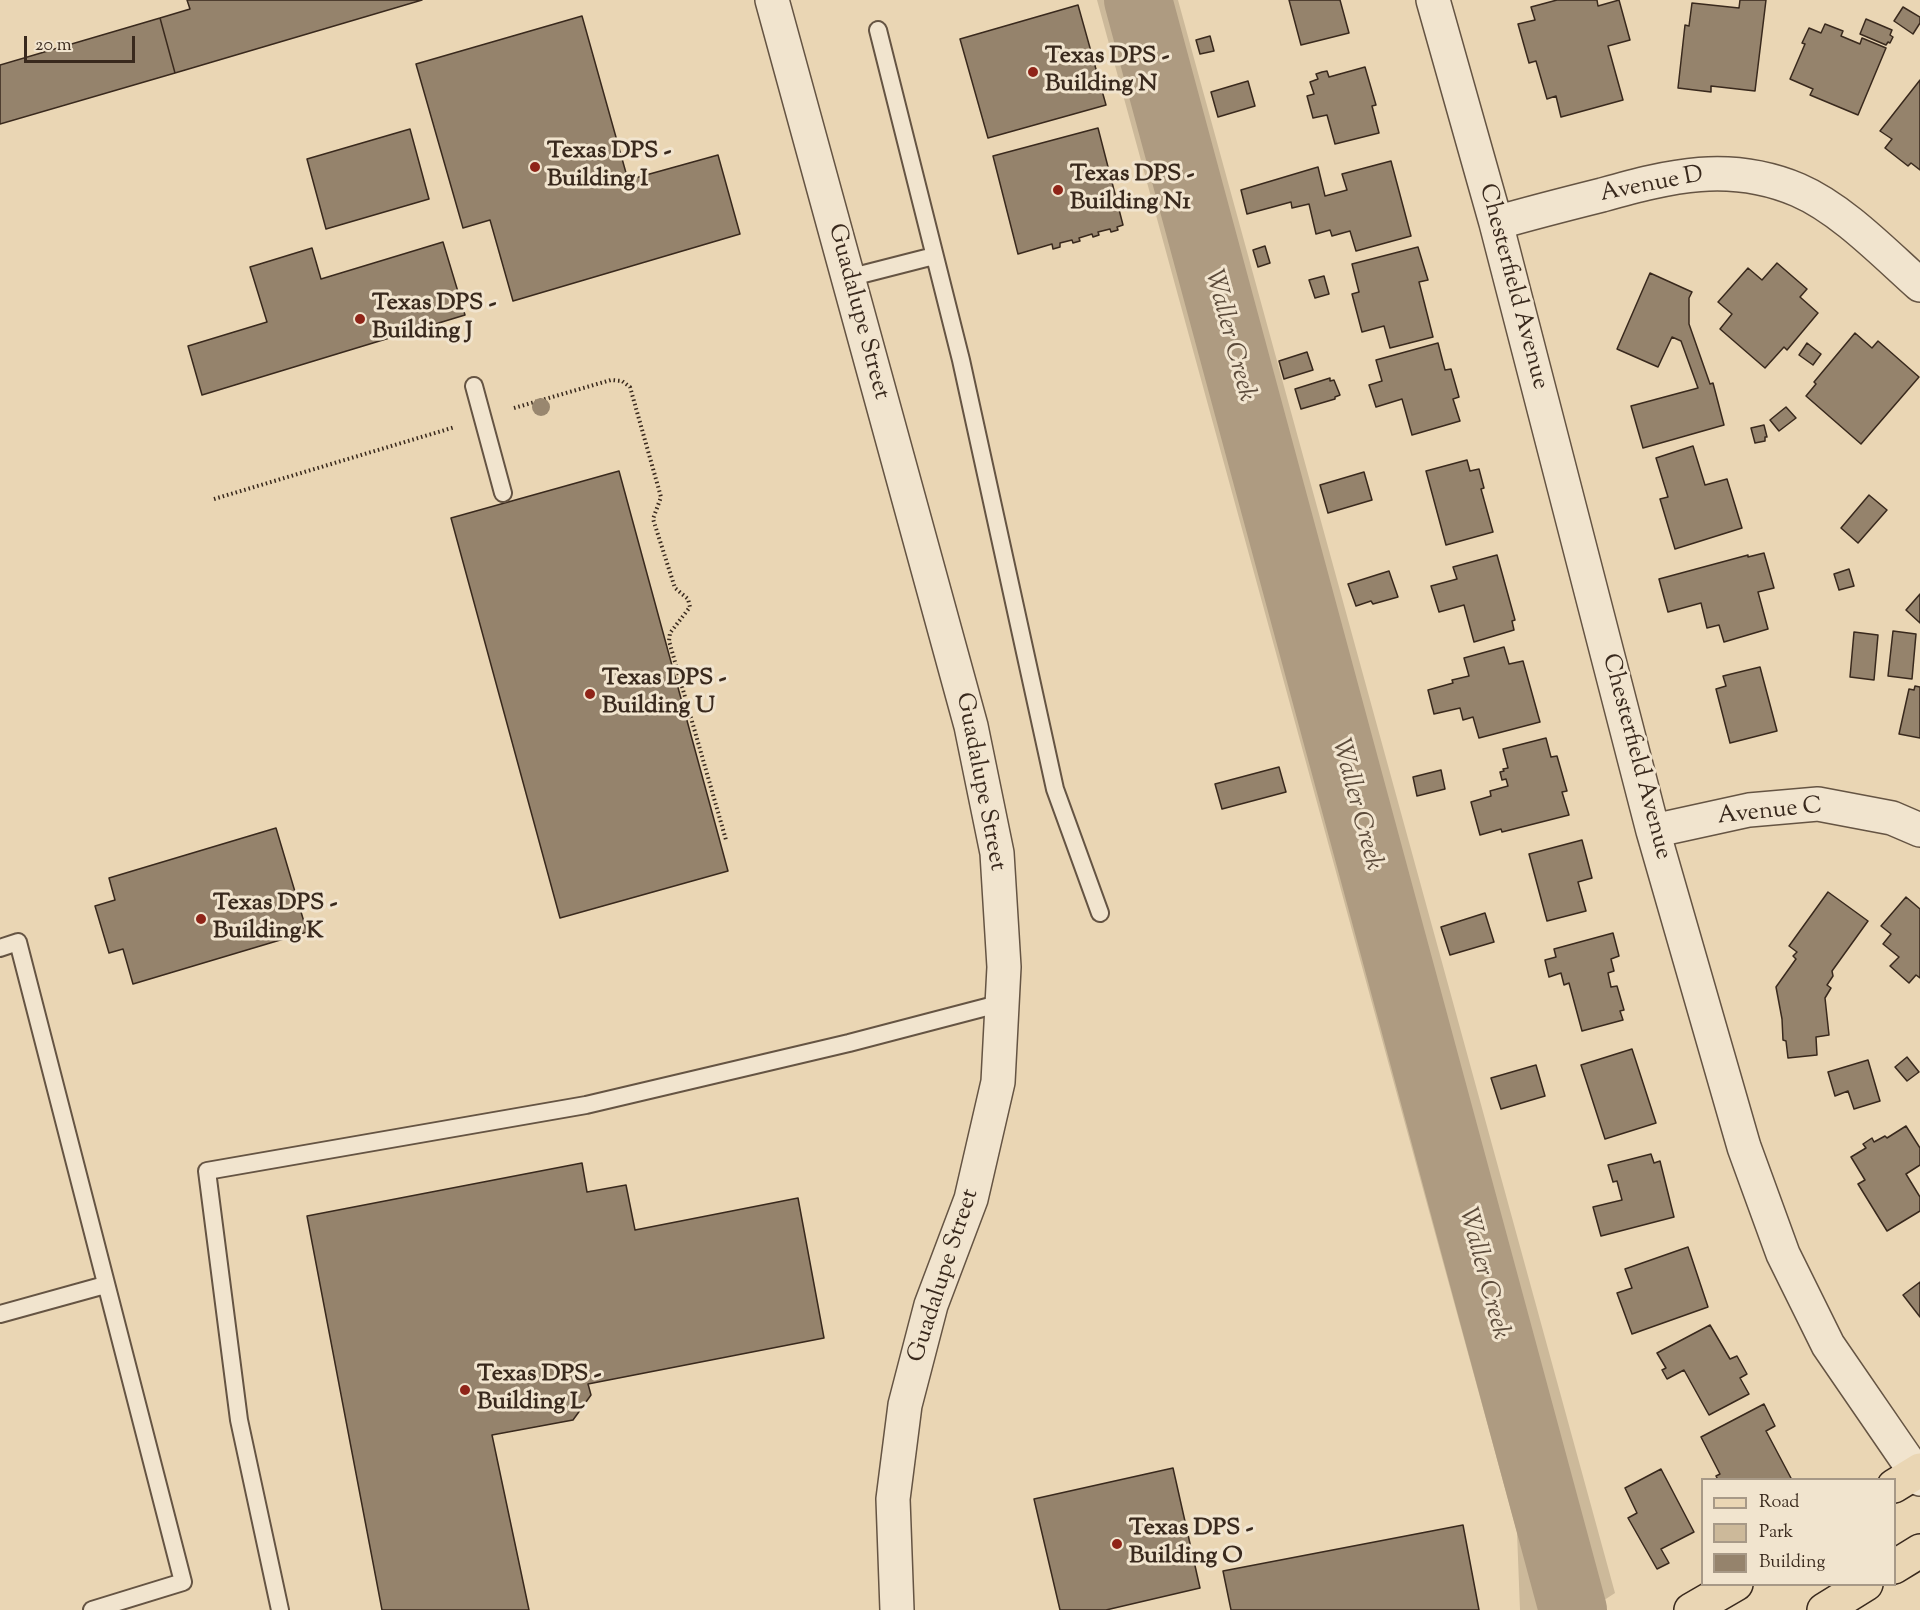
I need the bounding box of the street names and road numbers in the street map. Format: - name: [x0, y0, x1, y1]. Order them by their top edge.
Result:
- street label: Avenue D: [1598, 162, 1706, 210]
- street label: Chesterfield Avenue: [1471, 181, 1553, 393]
- street label: Guadalupe Street: [820, 221, 894, 403]
- street label: Chesterfield Avenue: [1594, 651, 1676, 863]
- street label: Guadalupe Street: [948, 691, 1010, 873]
- street label: Avenue C: [1716, 793, 1824, 833]
- street label: Guadalupe Street: [903, 1186, 987, 1366]

